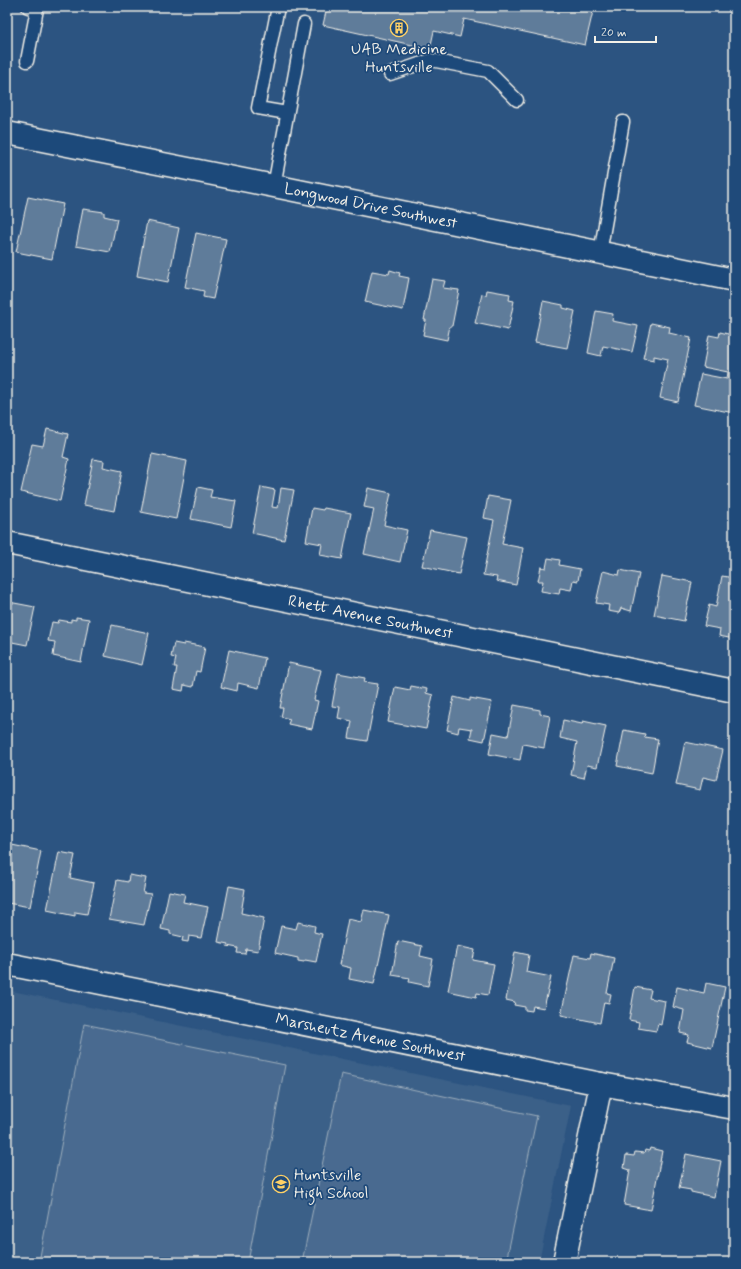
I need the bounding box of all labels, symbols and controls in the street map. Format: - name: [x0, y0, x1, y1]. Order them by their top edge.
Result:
- building icon: UAB Medicine Huntsville: [389, 18, 409, 38]
- scale bar: [595, 18, 656, 44]
- text: 20 m: [601, 25, 627, 41]
- place label: UAB Medicine Huntsville: [351, 39, 448, 78]
- street label: Longwood Drive Southwest: [282, 178, 459, 234]
- street label: Rhett Avenue Southwest: [286, 590, 455, 644]
- street label: Marsheutz Avenue Southwest: [274, 1008, 468, 1067]
- place label: Huntsville High School: [294, 1165, 369, 1205]
- school or university icon: Huntsville High School: [271, 1174, 291, 1194]

